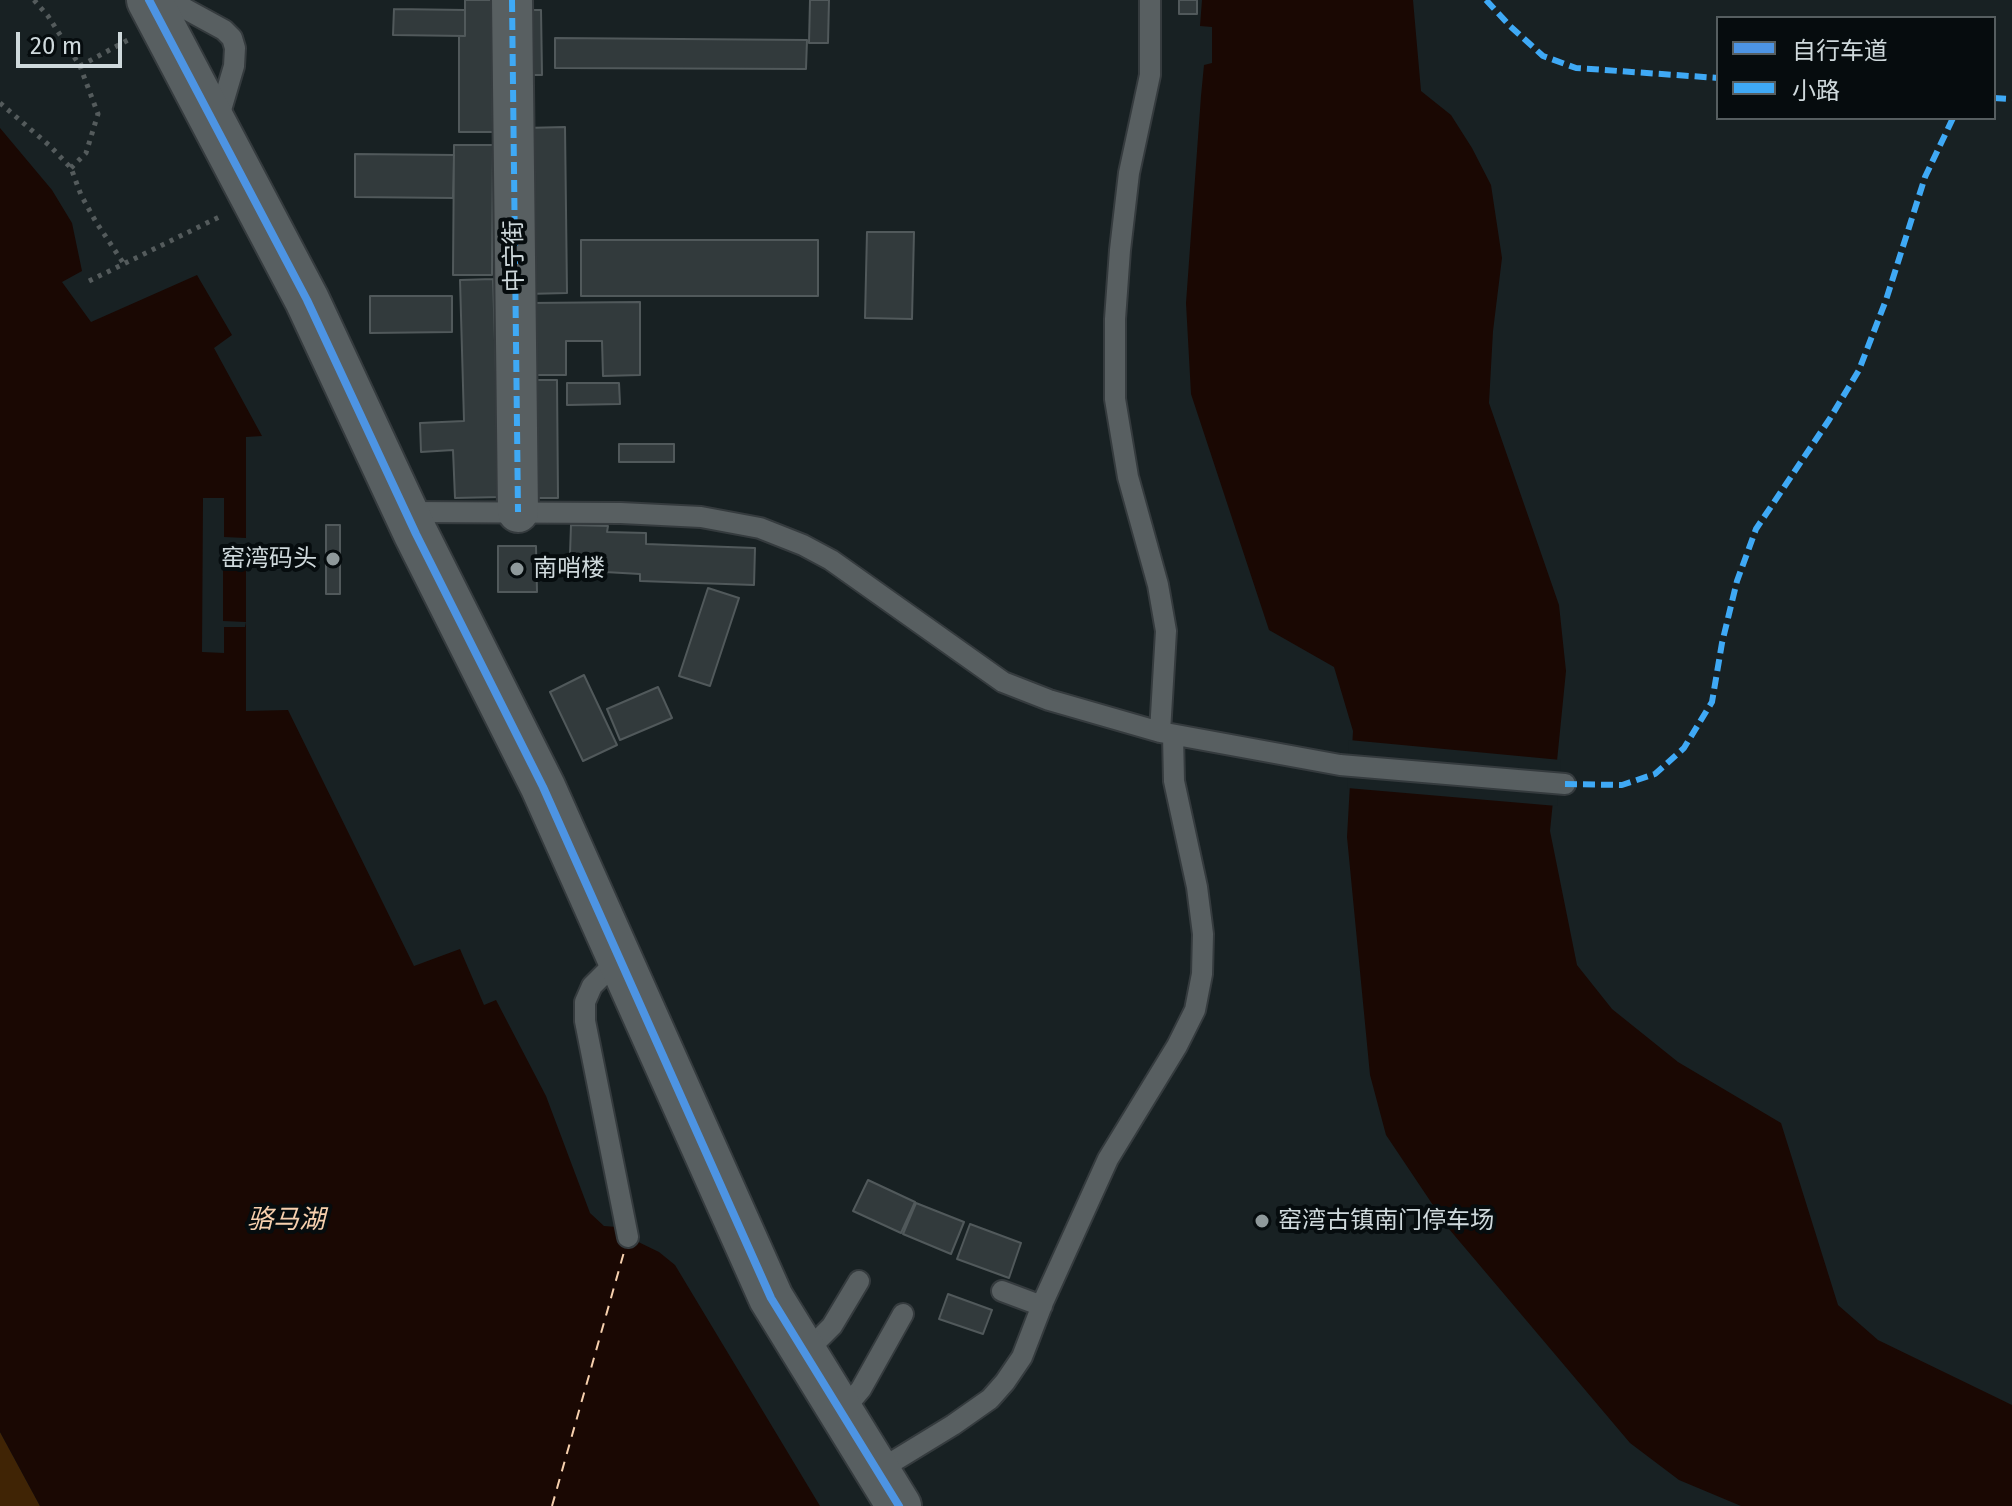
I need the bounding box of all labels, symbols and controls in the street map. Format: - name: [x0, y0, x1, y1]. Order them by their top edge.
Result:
- scale bar: [20, 16, 126, 66]
- legend: [1716, 16, 1996, 120]
- text: 20 m: [30, 32, 82, 60]
- text: 自行车道: [1792, 37, 1888, 65]
- text: 小路: [1792, 77, 1840, 105]
- street label: 中宁街: [500, 220, 530, 292]
- place label: 窑湾码头: [221, 545, 317, 573]
- marker: 窑湾码头: [324, 550, 342, 568]
- place label: 南哨楼: [533, 555, 605, 583]
- marker: 南哨楼: [508, 560, 526, 578]
- water label: 骆马湖: [247, 1205, 325, 1237]
- place label: 窑湾古镇南门停车场: [1278, 1207, 1494, 1235]
- marker: 窑湾古镇南门停车场: [1253, 1212, 1271, 1230]

